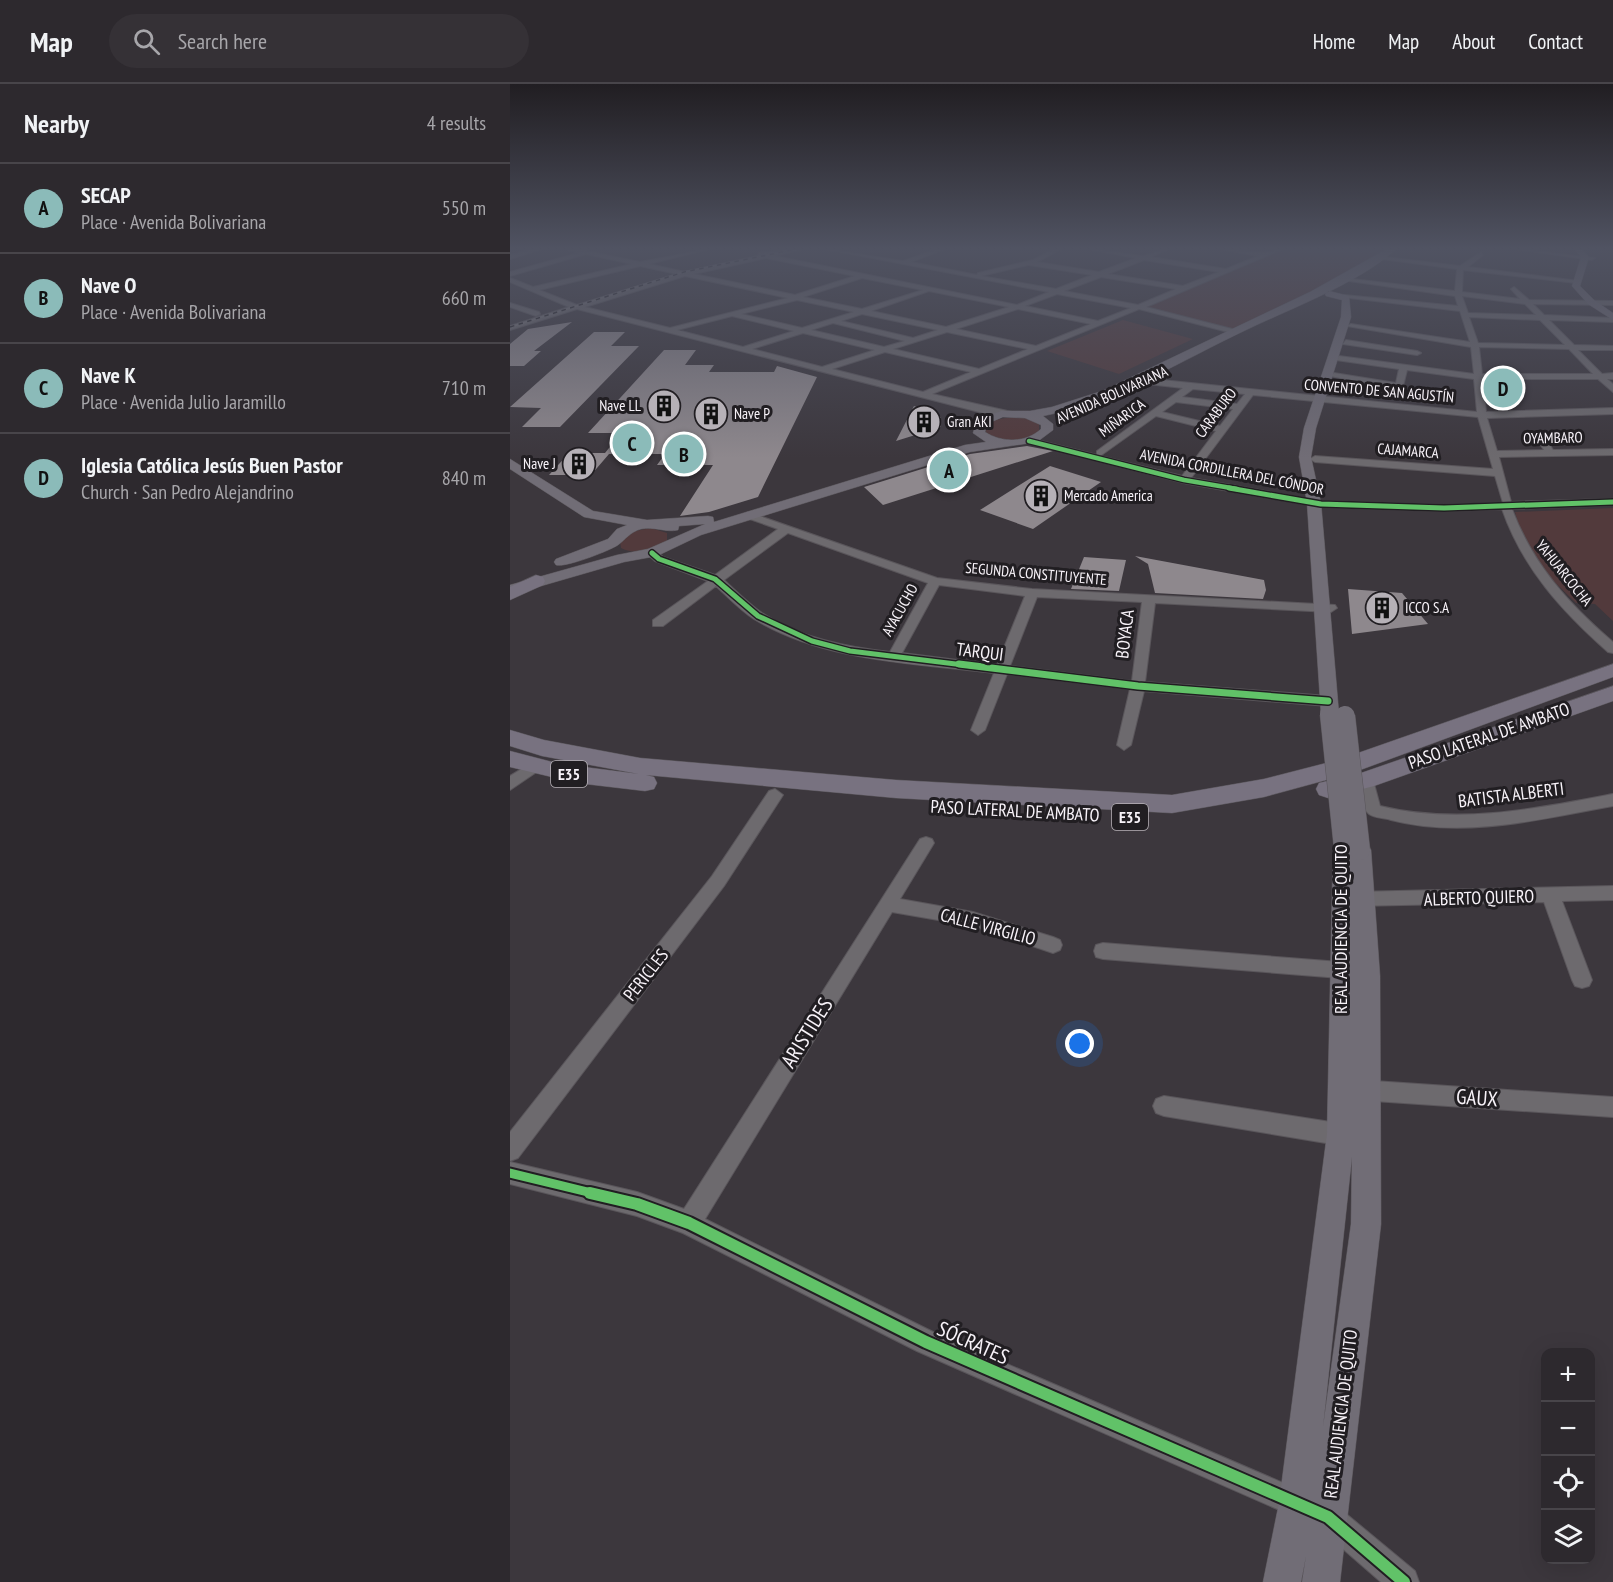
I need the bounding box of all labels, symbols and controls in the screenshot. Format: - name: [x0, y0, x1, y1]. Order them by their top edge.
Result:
- search box: [109, 14, 529, 68]
- text: Map: [30, 23, 73, 60]
- icon: search: [130, 25, 163, 58]
- text: Search here: [178, 27, 267, 55]
- text: Home: [1313, 28, 1355, 55]
- text: Map: [1388, 28, 1419, 55]
- text: About: [1452, 28, 1495, 55]
- text: Contact: [1528, 28, 1583, 55]
- text: Nearby: [24, 107, 89, 140]
- text: 4 results: [427, 110, 486, 136]
- text: SECAP: [81, 181, 131, 209]
- text: A: [38, 195, 49, 221]
- text: 550 m: [442, 195, 486, 221]
- text: Place · Avenida Bolivariana: [81, 209, 266, 235]
- text: Nave O: [81, 271, 136, 299]
- text: B: [39, 285, 48, 311]
- text: 660 m: [442, 285, 486, 311]
- text: Place · Avenida Bolivariana: [81, 299, 266, 325]
- text: Nave K: [81, 361, 136, 389]
- street label: AVENIDA BOLIVARIANA: [1053, 361, 1171, 428]
- pin: D: [1484, 366, 1522, 410]
- street label: CONVENTO DE SAN AGUSTÍN: [1303, 374, 1455, 407]
- text: C: [39, 375, 48, 401]
- text: 710 m: [442, 375, 486, 401]
- street label: CARABURO: [1191, 384, 1240, 441]
- building icon: Nave LL: [646, 388, 682, 424]
- text: Place · Avenida Julio Jaramillo: [81, 389, 286, 415]
- street label: MIÑARICA: [1095, 394, 1149, 441]
- place label: Nave LL: [599, 396, 642, 415]
- building icon: Nave P: [693, 396, 729, 432]
- place label: Nave P: [734, 404, 770, 423]
- building icon: Gran AKI: [906, 404, 942, 440]
- place label: Gran AKI: [947, 412, 992, 431]
- pin: C: [612, 420, 652, 466]
- street label: OYAMBARO: [1523, 427, 1583, 448]
- pin: B: [664, 432, 704, 476]
- street label: CAJAMARCA: [1377, 439, 1440, 462]
- street label: AVENIDA CORDILLERA DEL CÓNDOR: [1138, 444, 1326, 499]
- building icon: Nave J: [561, 446, 597, 482]
- pin: A: [930, 448, 968, 492]
- text: Iglesia Católica Jesús Buen Pastor: [81, 451, 343, 479]
- place label: Nave J: [523, 454, 556, 473]
- text: D: [38, 465, 49, 491]
- text: 840 m: [442, 465, 486, 491]
- building icon: Mercado America: [1023, 478, 1059, 514]
- text: Church · San Pedro Alejandrino: [81, 479, 294, 505]
- place label: Mercado America: [1064, 486, 1153, 505]
- street label: YAHUARCOCHA: [1532, 536, 1597, 610]
- street label: SEGUNDA CONSTITUYENTE: [965, 558, 1108, 589]
- street label: AYACUCHO: [877, 580, 922, 639]
- building icon: ICCO S.A: [1364, 590, 1400, 626]
- place label: ICCO S.A: [1405, 598, 1450, 617]
- street label: BOYACA: [1110, 608, 1139, 660]
- street label: TARQUI: [955, 637, 1005, 666]
- street label: PASO LATERAL DE AMBATO: [1405, 697, 1573, 774]
- road number: E35: [551, 761, 587, 787]
- street label: BATISTA ALBERTI: [1457, 777, 1565, 812]
- street label: PASO LATERAL DE AMBATO: [930, 795, 1100, 826]
- road number: E35: [1112, 804, 1148, 830]
- street label: REAL AUDIENCIA DE QUITO: [1329, 844, 1352, 1014]
- street label: ALBERTO QUIERO: [1423, 884, 1535, 911]
- street label: CALLE VIRGILIO: [938, 903, 1038, 950]
- street label: PERICLES: [618, 944, 673, 1005]
- street label: ARISTIDES: [775, 993, 838, 1073]
- your location: [1065, 1029, 1094, 1058]
- street label: GAUX: [1455, 1083, 1499, 1112]
- street label: SÓCRATES: [933, 1315, 1013, 1370]
- street label: REAL AUDIENCIA DE QUITO: [1319, 1328, 1362, 1500]
- map controls: [1541, 1348, 1595, 1564]
- button: +: [1541, 1348, 1595, 1402]
- button: −: [1541, 1402, 1595, 1456]
- button: locate: [1541, 1456, 1595, 1510]
- button: layers: [1541, 1510, 1595, 1564]

